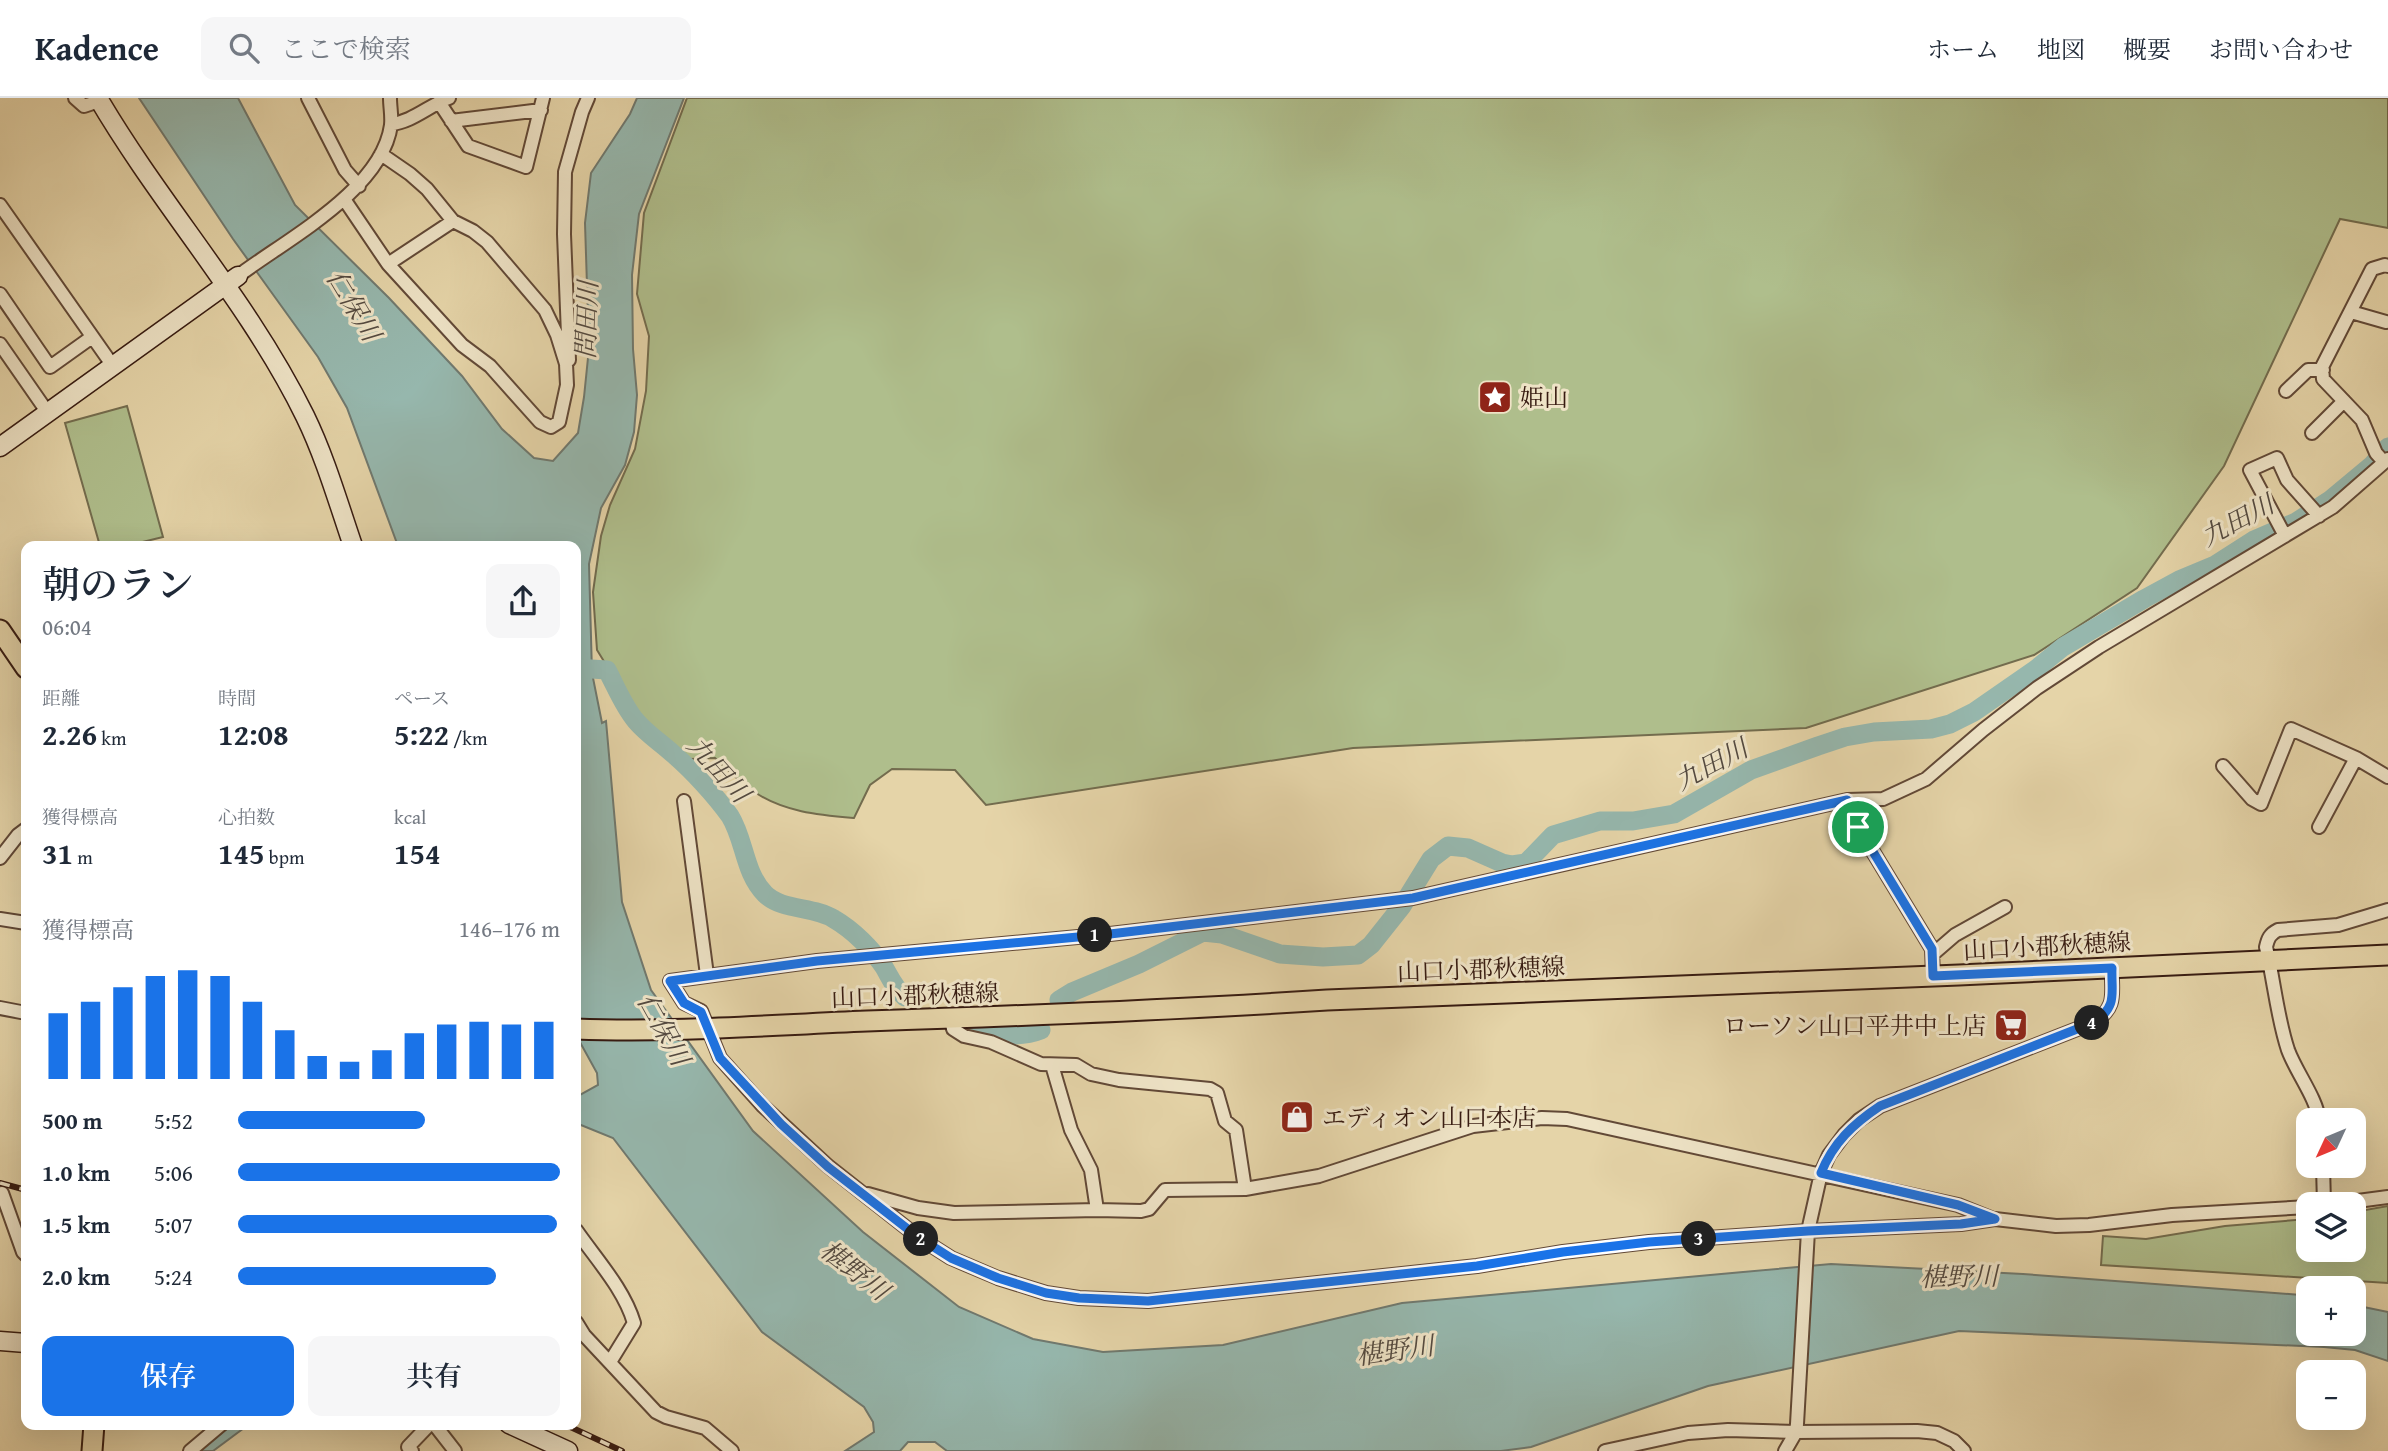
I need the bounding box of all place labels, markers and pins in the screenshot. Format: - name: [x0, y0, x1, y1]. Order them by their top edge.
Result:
- place icon: 姫山: [1476, 378, 1514, 416]
- place label: 姫山: [1520, 380, 1568, 415]
- pin: [1828, 797, 1888, 857]
- pin: 1: [1078, 918, 1112, 952]
- supermarket icon: ローソン山口平井中上店: [1992, 1006, 2030, 1044]
- pin: 4: [2074, 1006, 2110, 1040]
- place label: ローソン山口平井中上店: [1723, 1008, 1986, 1043]
- shop icon: エディオン山口本店: [1278, 1098, 1316, 1136]
- place label: エディオン山口本店: [1322, 1100, 1536, 1135]
- pin: 2: [904, 1222, 939, 1256]
- pin: 3: [1682, 1222, 1716, 1256]

